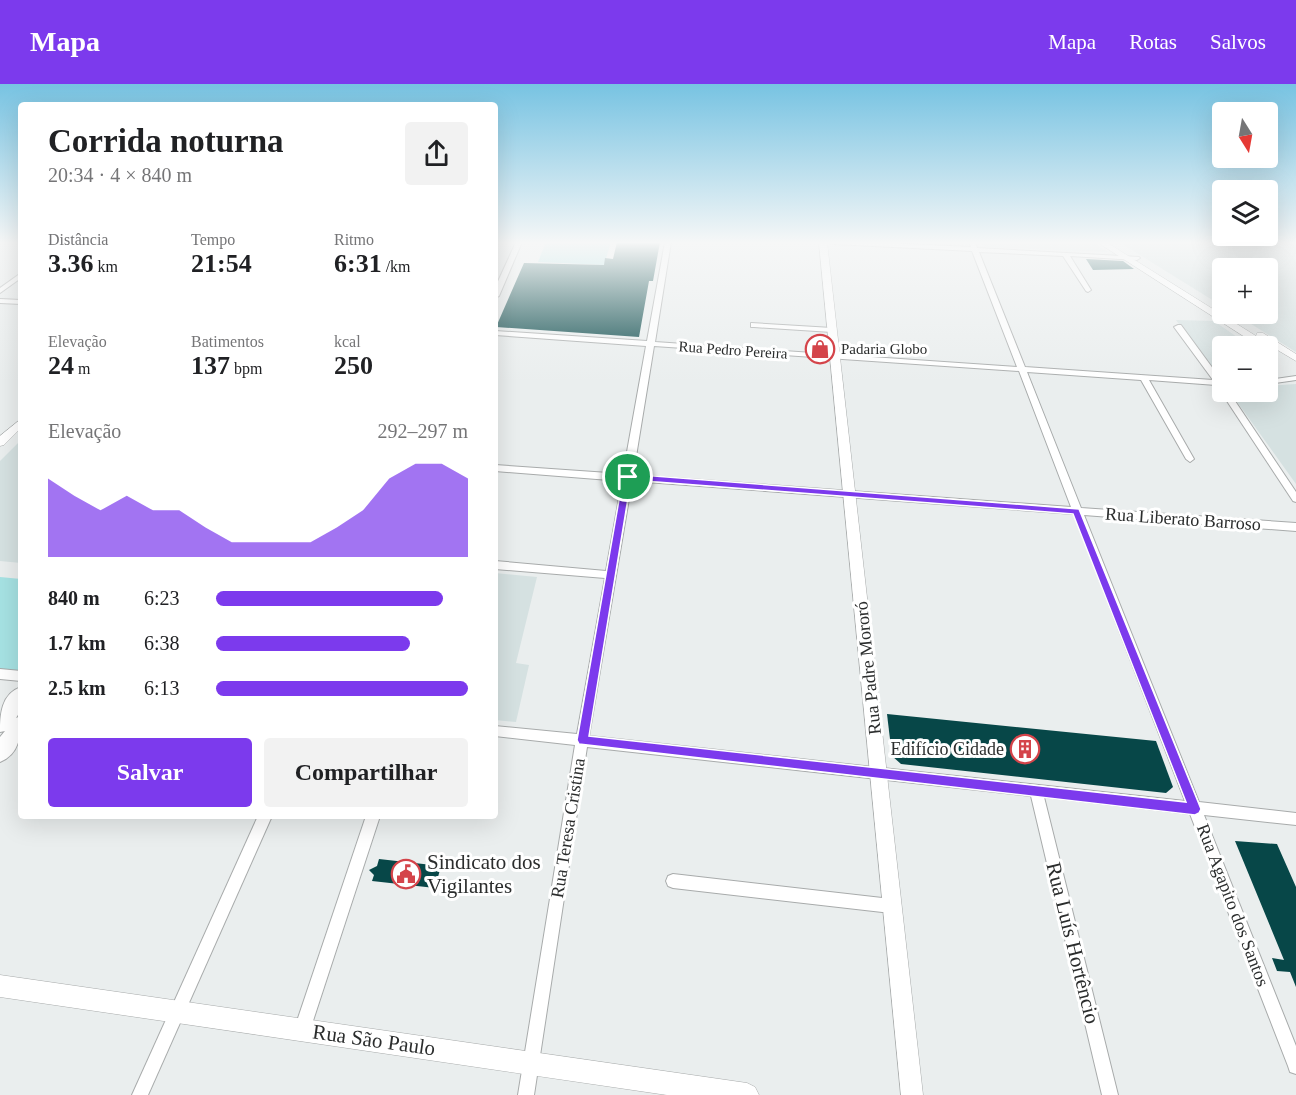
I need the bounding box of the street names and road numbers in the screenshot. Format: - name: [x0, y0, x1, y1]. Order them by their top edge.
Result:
- street label: Rua Pedro Pereira: [678, 338, 788, 362]
- street label: Rua Liberato Barroso: [1105, 504, 1261, 534]
- street label: Rua Padre Mororó: [851, 600, 885, 736]
- street label: Rua Teresa Cristina: [547, 757, 589, 899]
- street label: Rua Agapito dos Santos: [1193, 821, 1273, 989]
- street label: Rua Luís Hortêncio: [1041, 860, 1105, 1026]
- street label: Rua São Paulo: [311, 1020, 437, 1060]

